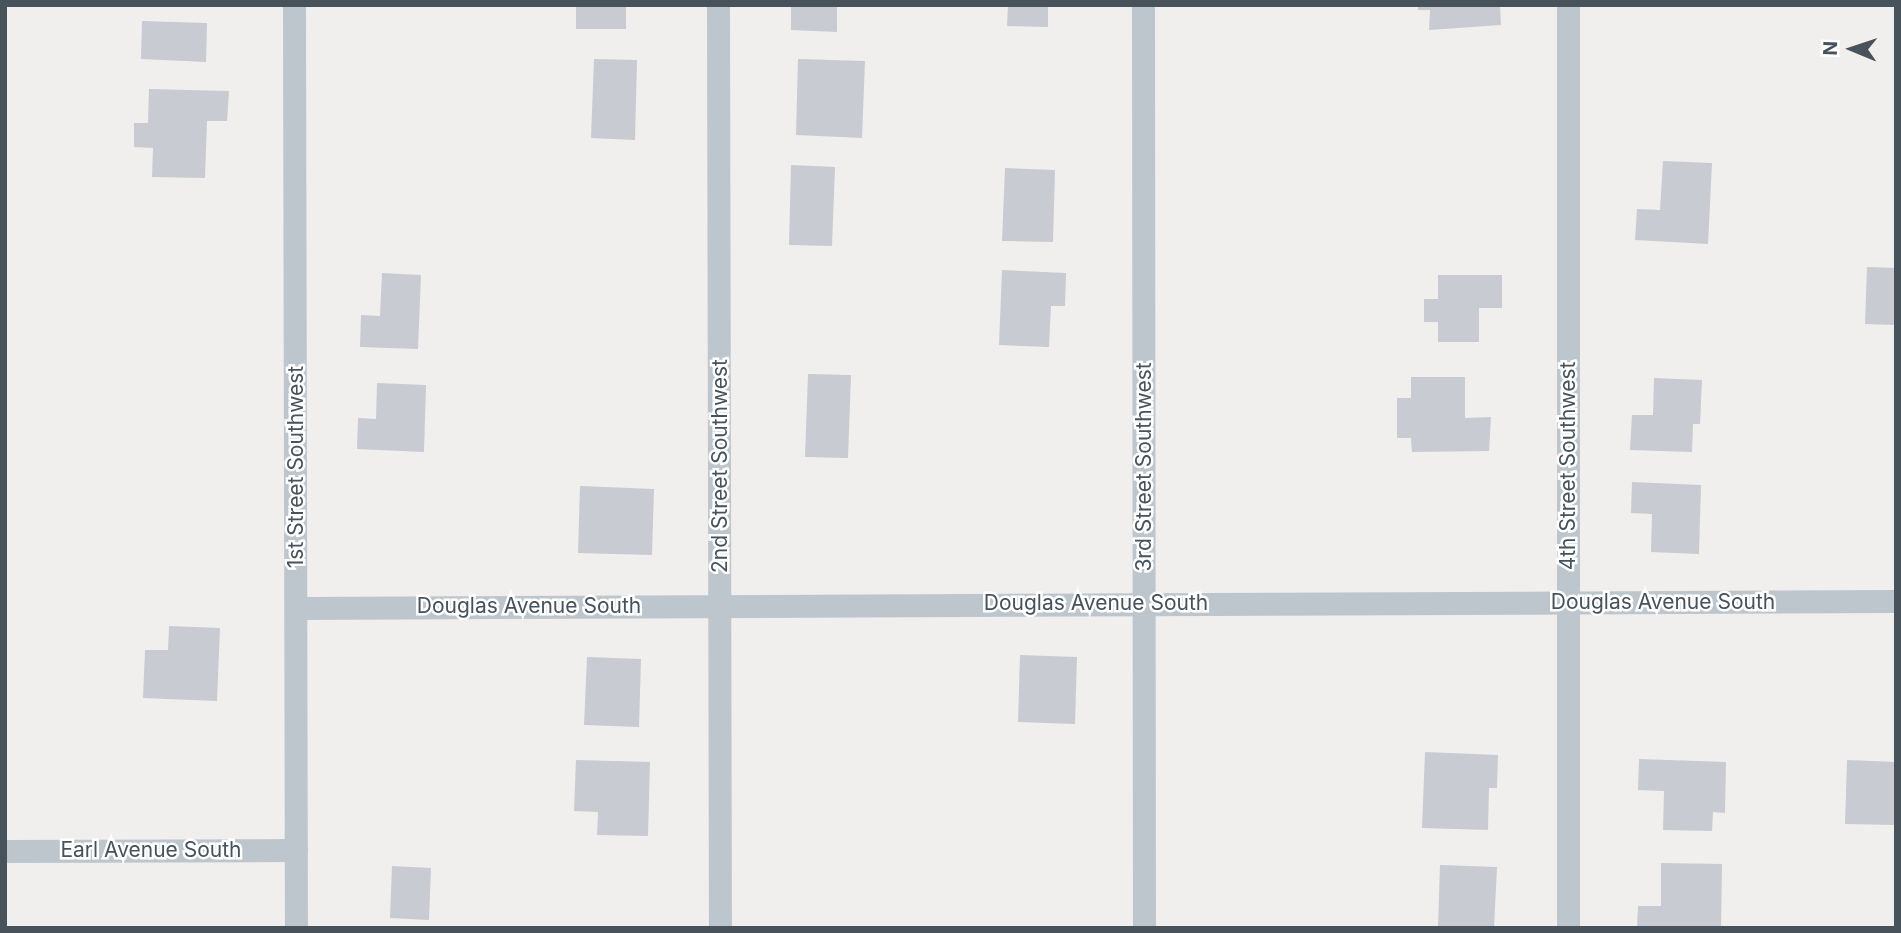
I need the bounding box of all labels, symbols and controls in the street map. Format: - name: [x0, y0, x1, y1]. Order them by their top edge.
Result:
- north arrow: [1817, 14, 1887, 84]
- text: N: [1819, 41, 1842, 56]
- street label: 2nd Street Southwest: [707, 359, 733, 573]
- street label: 3rd Street Southwest: [1131, 362, 1157, 572]
- street label: 4th Street Southwest: [1555, 362, 1581, 570]
- street label: 1st Street Southwest: [283, 366, 309, 568]
- street label: Douglas Avenue South: [1551, 589, 1775, 615]
- street label: Douglas Avenue South: [984, 590, 1208, 616]
- street label: Douglas Avenue South: [417, 593, 641, 619]
- street label: Earl Avenue South: [60, 837, 242, 863]

